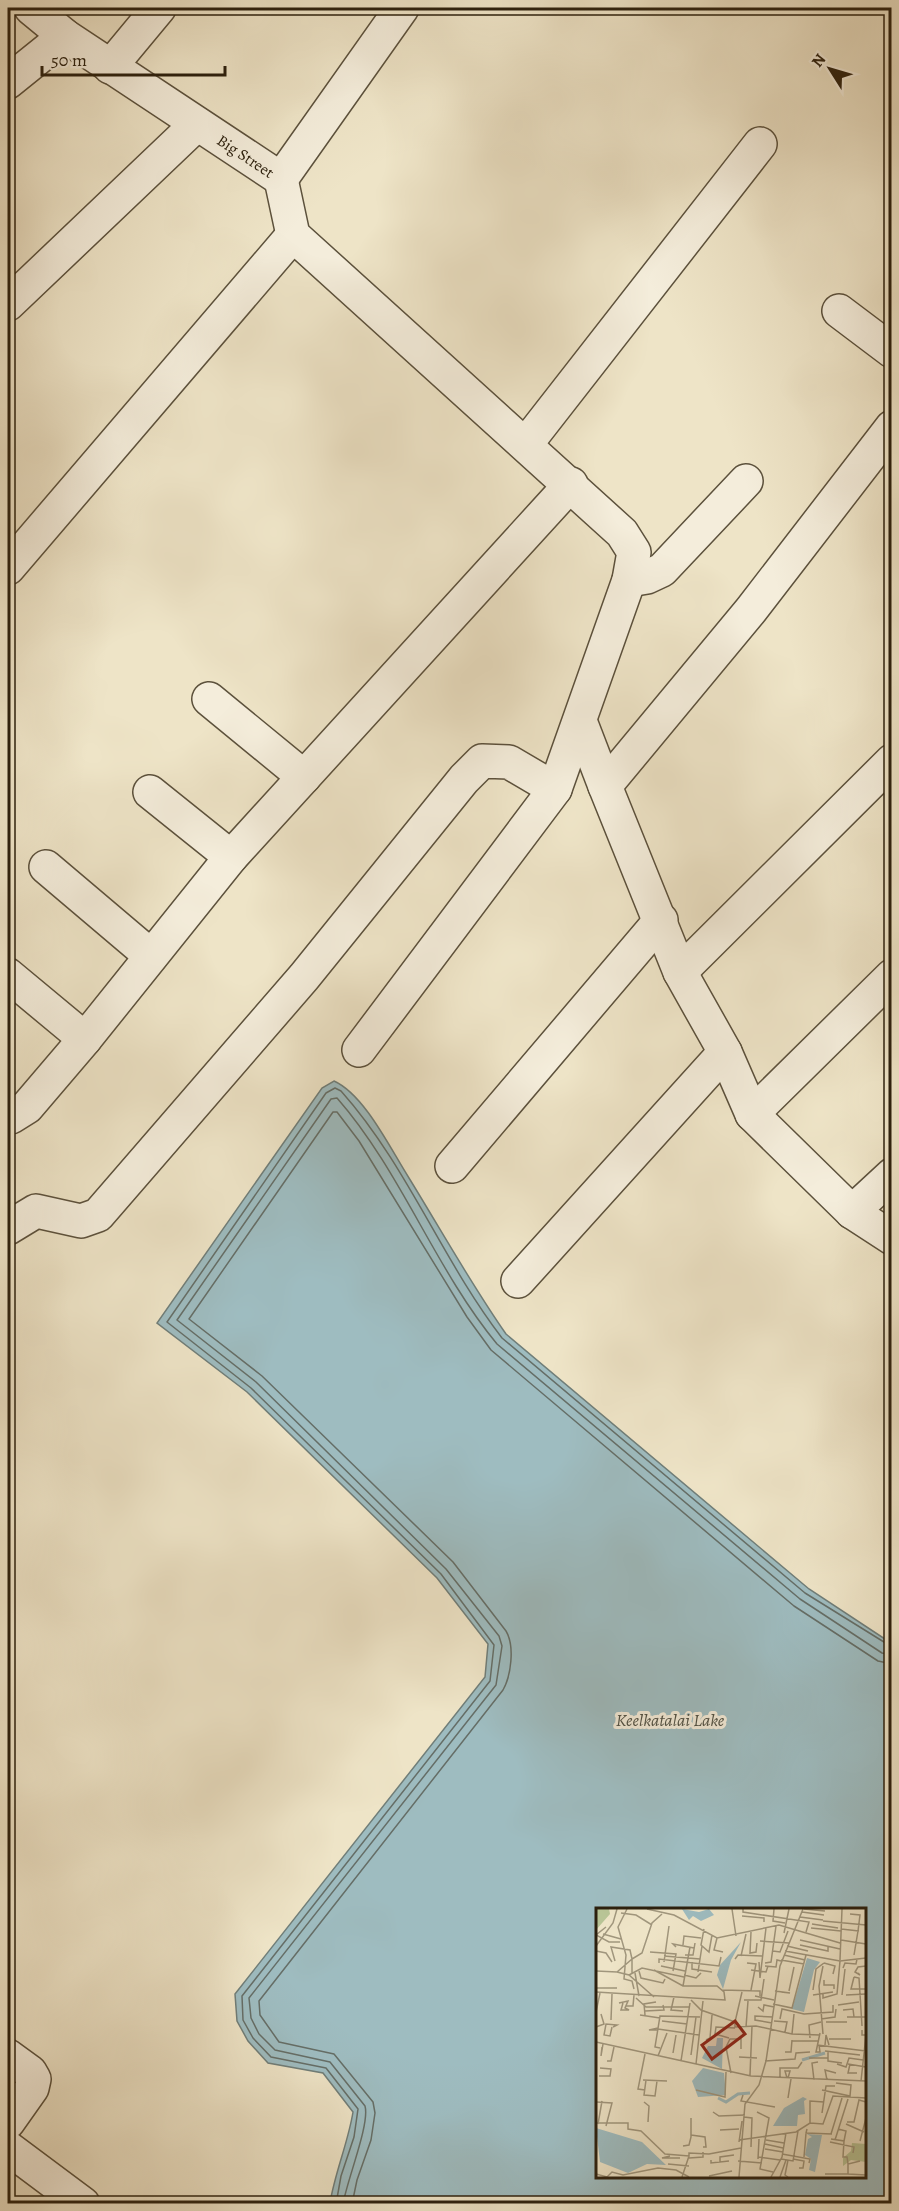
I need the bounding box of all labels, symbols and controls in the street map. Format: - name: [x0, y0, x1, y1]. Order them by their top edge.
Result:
- scale bar: [42, 39, 225, 77]
- north arrow: [800, 39, 860, 99]
- text: 50 m: [51, 48, 87, 72]
- text: N: [807, 49, 831, 72]
- street label: Big Street: [212, 130, 278, 184]
- water label: Keelkatalai Lake: [616, 1708, 725, 1732]
- inset map: [596, 1908, 866, 2178]

